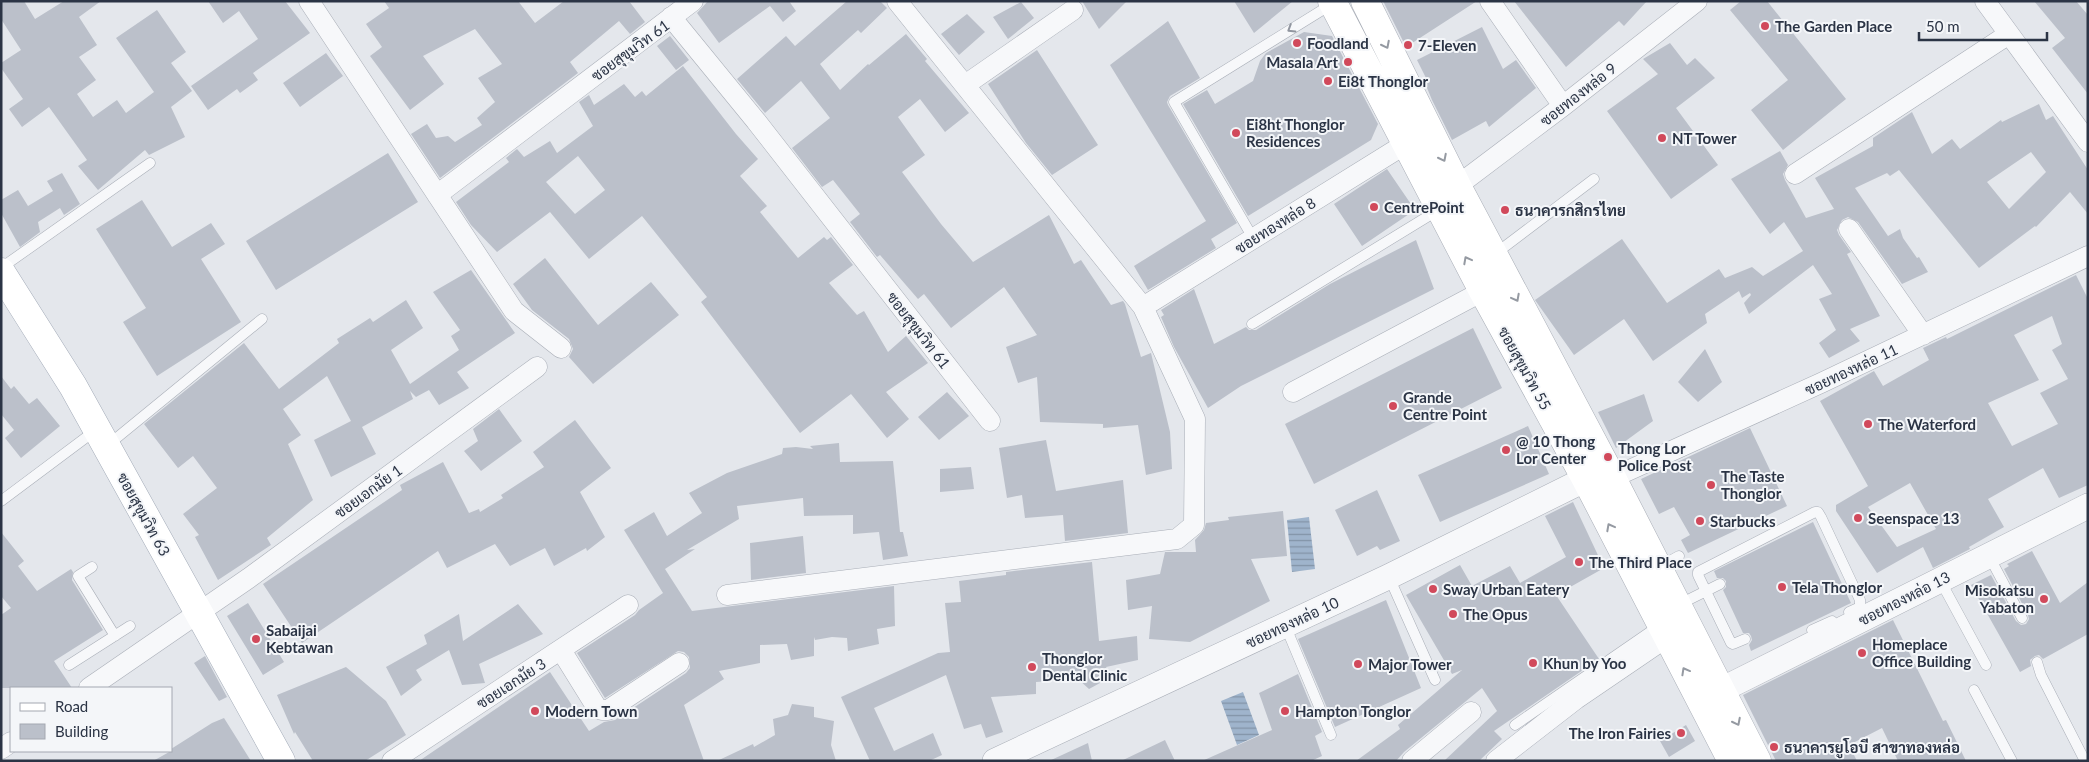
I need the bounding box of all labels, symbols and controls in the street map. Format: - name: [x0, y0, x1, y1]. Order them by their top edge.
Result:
- scale bar: [1919, 10, 2046, 42]
- street label: ซอยสุขุมวิท 61: [587, 16, 674, 87]
- place label: The Garden Place: [1775, 17, 1892, 35]
- text: 50 m: [1926, 17, 1960, 35]
- marker: The Garden Place: [1759, 20, 1771, 32]
- one-way arrow: [1288, 23, 1297, 33]
- place label: Foodland: [1307, 34, 1369, 52]
- place label: 7-Eleven: [1418, 36, 1477, 54]
- marker: Foodland: [1291, 37, 1303, 49]
- marker: 7-Eleven: [1402, 39, 1414, 51]
- one-way arrow: [1380, 40, 1391, 49]
- place label: Masala Art: [1266, 53, 1338, 71]
- marker: Masala Art: [1342, 56, 1354, 68]
- street label: ซอยทองหล่อ 9: [1536, 59, 1620, 129]
- place label: Ei8t Thonglor: [1338, 72, 1429, 90]
- marker: Ei8t Thonglor: [1322, 75, 1334, 87]
- place label: Ei8ht Thonglor Residences: [1246, 115, 1345, 150]
- marker: Ei8ht Thonglor Residences: [1230, 127, 1242, 139]
- place label: NT Tower: [1672, 129, 1737, 147]
- marker: NT Tower: [1656, 132, 1668, 144]
- one-way arrow: [1437, 153, 1447, 162]
- street label: ซอยทองหล่อ 8: [1231, 193, 1319, 257]
- place label: CentrePoint: [1384, 198, 1465, 216]
- marker: CentrePoint: [1368, 201, 1380, 213]
- place label: ธนาคารกสิกรไทย: [1515, 201, 1626, 219]
- marker: ธนาคารกสิกรไทย: [1499, 204, 1511, 216]
- one-way arrow: [1464, 256, 1474, 265]
- street label: ซอยสุขุมวิท 61: [881, 288, 954, 374]
- one-way arrow: [1510, 293, 1520, 302]
- street label: ซอยสุขุมวิท 55: [1492, 323, 1555, 414]
- street label: ซอยทองหล่อ 11: [1802, 340, 1900, 398]
- place label: Grande Centre Point: [1403, 388, 1487, 423]
- marker: Grande Centre Point: [1387, 400, 1399, 412]
- place label: The Waterford: [1878, 415, 1976, 433]
- marker: The Waterford: [1862, 418, 1874, 430]
- place label: @ 10 Thong Lor Center: [1516, 432, 1595, 467]
- place label: Thong Lor Police Post: [1618, 439, 1692, 474]
- marker: @ 10 Thong Lor Center: [1500, 444, 1512, 456]
- marker: Thong Lor Police Post: [1602, 451, 1614, 463]
- street label: ซอยเอกมัย 1: [331, 460, 405, 522]
- place label: The Taste Thonglor: [1721, 467, 1785, 502]
- street label: ซอยสุขุมวิท 63: [111, 469, 174, 560]
- marker: The Taste Thonglor: [1705, 479, 1717, 491]
- place label: Seenspace 13: [1868, 509, 1960, 527]
- place label: Starbucks: [1710, 512, 1776, 530]
- marker: Seenspace 13: [1852, 512, 1864, 524]
- marker: Starbucks: [1694, 515, 1706, 527]
- one-way arrow: [1606, 523, 1616, 532]
- place label: The Third Place: [1589, 553, 1692, 571]
- marker: The Third Place: [1573, 556, 1585, 568]
- street label: ซอยทองหล่อ 13: [1855, 567, 1953, 629]
- place label: Tela Thonglor: [1792, 578, 1882, 596]
- place label: Sway Urban Eatery: [1443, 580, 1569, 598]
- marker: Tela Thonglor: [1776, 581, 1788, 593]
- place label: Misokatsu Yabaton: [1965, 581, 2034, 616]
- marker: Sway Urban Eatery: [1427, 583, 1439, 595]
- street label: ซอยทองหล่อ 10: [1243, 593, 1342, 651]
- marker: Misokatsu Yabaton: [2038, 593, 2050, 605]
- place label: The Opus: [1463, 605, 1528, 623]
- marker: The Opus: [1447, 608, 1459, 620]
- place label: Sabaijai Kebtawan: [266, 621, 333, 656]
- marker: Sabaijai Kebtawan: [250, 633, 262, 645]
- place label: Homeplace Office Building: [1872, 635, 1971, 670]
- marker: Homeplace Office Building: [1856, 647, 1868, 659]
- place label: Thonglor Dental Clinic: [1042, 649, 1127, 684]
- street label: ซอยเอกมัย 3: [473, 654, 549, 712]
- place label: Khun by Yoo: [1543, 654, 1627, 672]
- place label: Major Tower: [1368, 655, 1452, 673]
- marker: Khun by Yoo: [1527, 657, 1539, 669]
- marker: Major Tower: [1352, 658, 1364, 670]
- marker: Thonglor Dental Clinic: [1026, 661, 1038, 673]
- one-way arrow: [1682, 667, 1692, 676]
- legend: [10, 687, 172, 752]
- text: Road: [55, 697, 88, 715]
- place label: Modern Town: [545, 702, 638, 720]
- place label: Hampton Tonglor: [1295, 702, 1411, 720]
- marker: Modern Town: [529, 705, 541, 717]
- marker: Hampton Tonglor: [1279, 705, 1291, 717]
- one-way arrow: [1731, 717, 1741, 726]
- text: Building: [55, 722, 108, 740]
- place label: The Iron Fairies: [1569, 724, 1671, 742]
- marker: The Iron Fairies: [1675, 727, 1687, 739]
- place label: ธนาคารยูโอบี สาขาทองหล่อ: [1784, 737, 1960, 759]
- marker: ธนาคารยูโอบี สาขาทองหล่อ: [1768, 741, 1780, 753]

